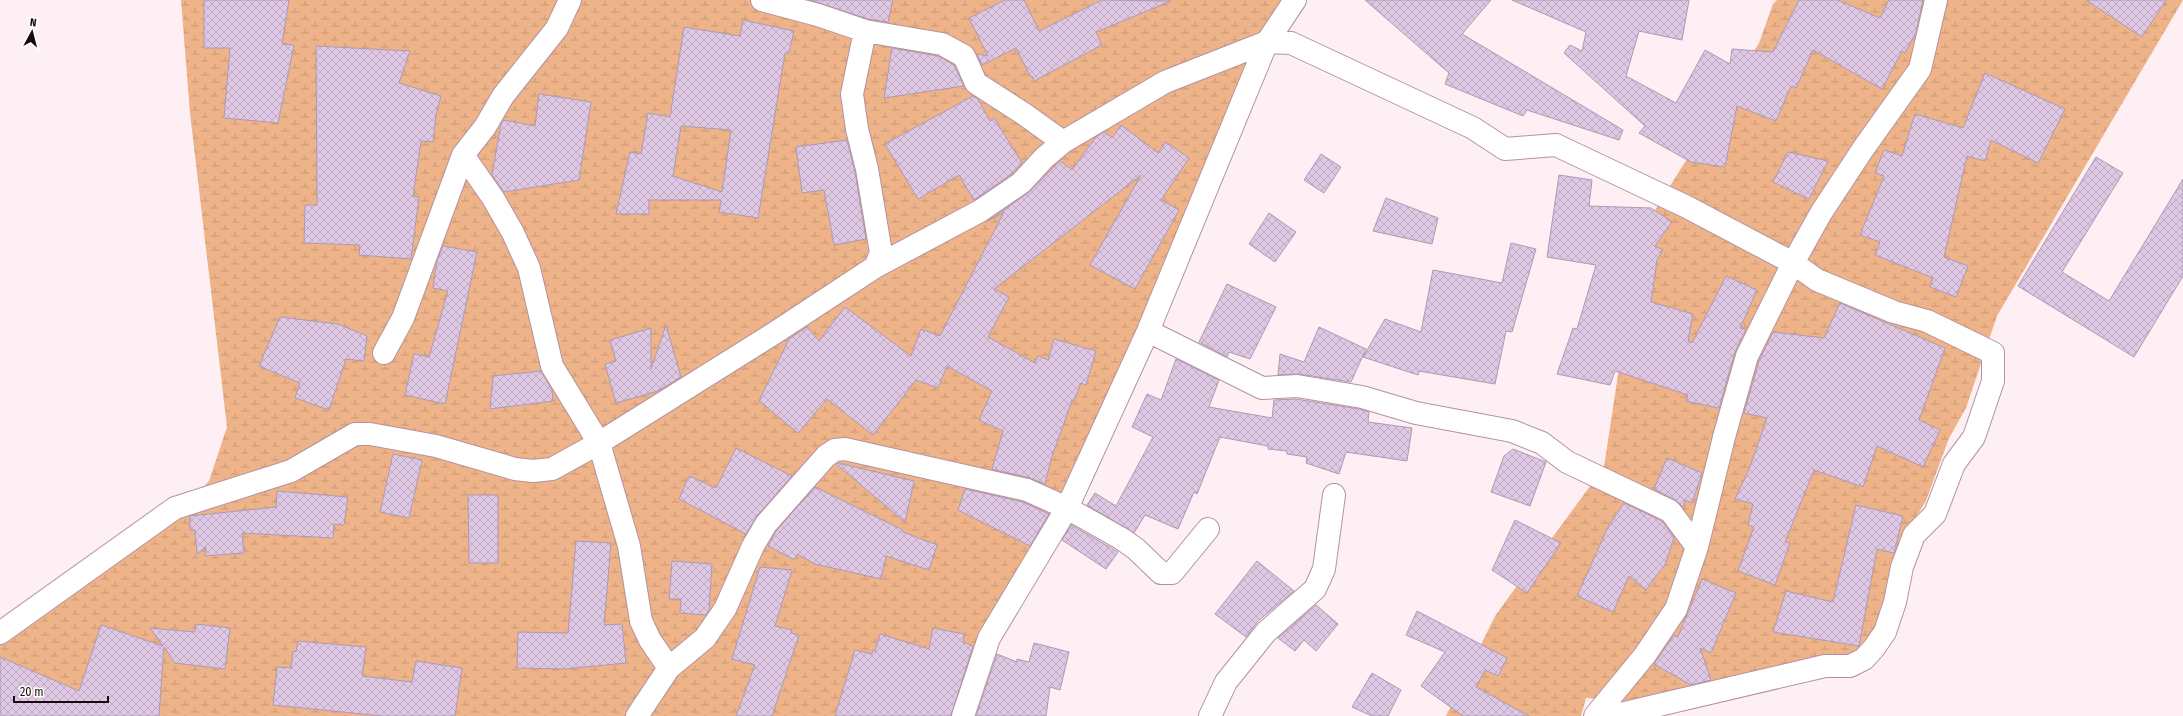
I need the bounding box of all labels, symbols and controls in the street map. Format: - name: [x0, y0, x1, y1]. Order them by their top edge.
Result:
- north arrow: [12, 12, 52, 52]
- text: N: [29, 16, 37, 29]
- scale bar: [14, 678, 108, 704]
- text: 20 m: [20, 685, 44, 699]

